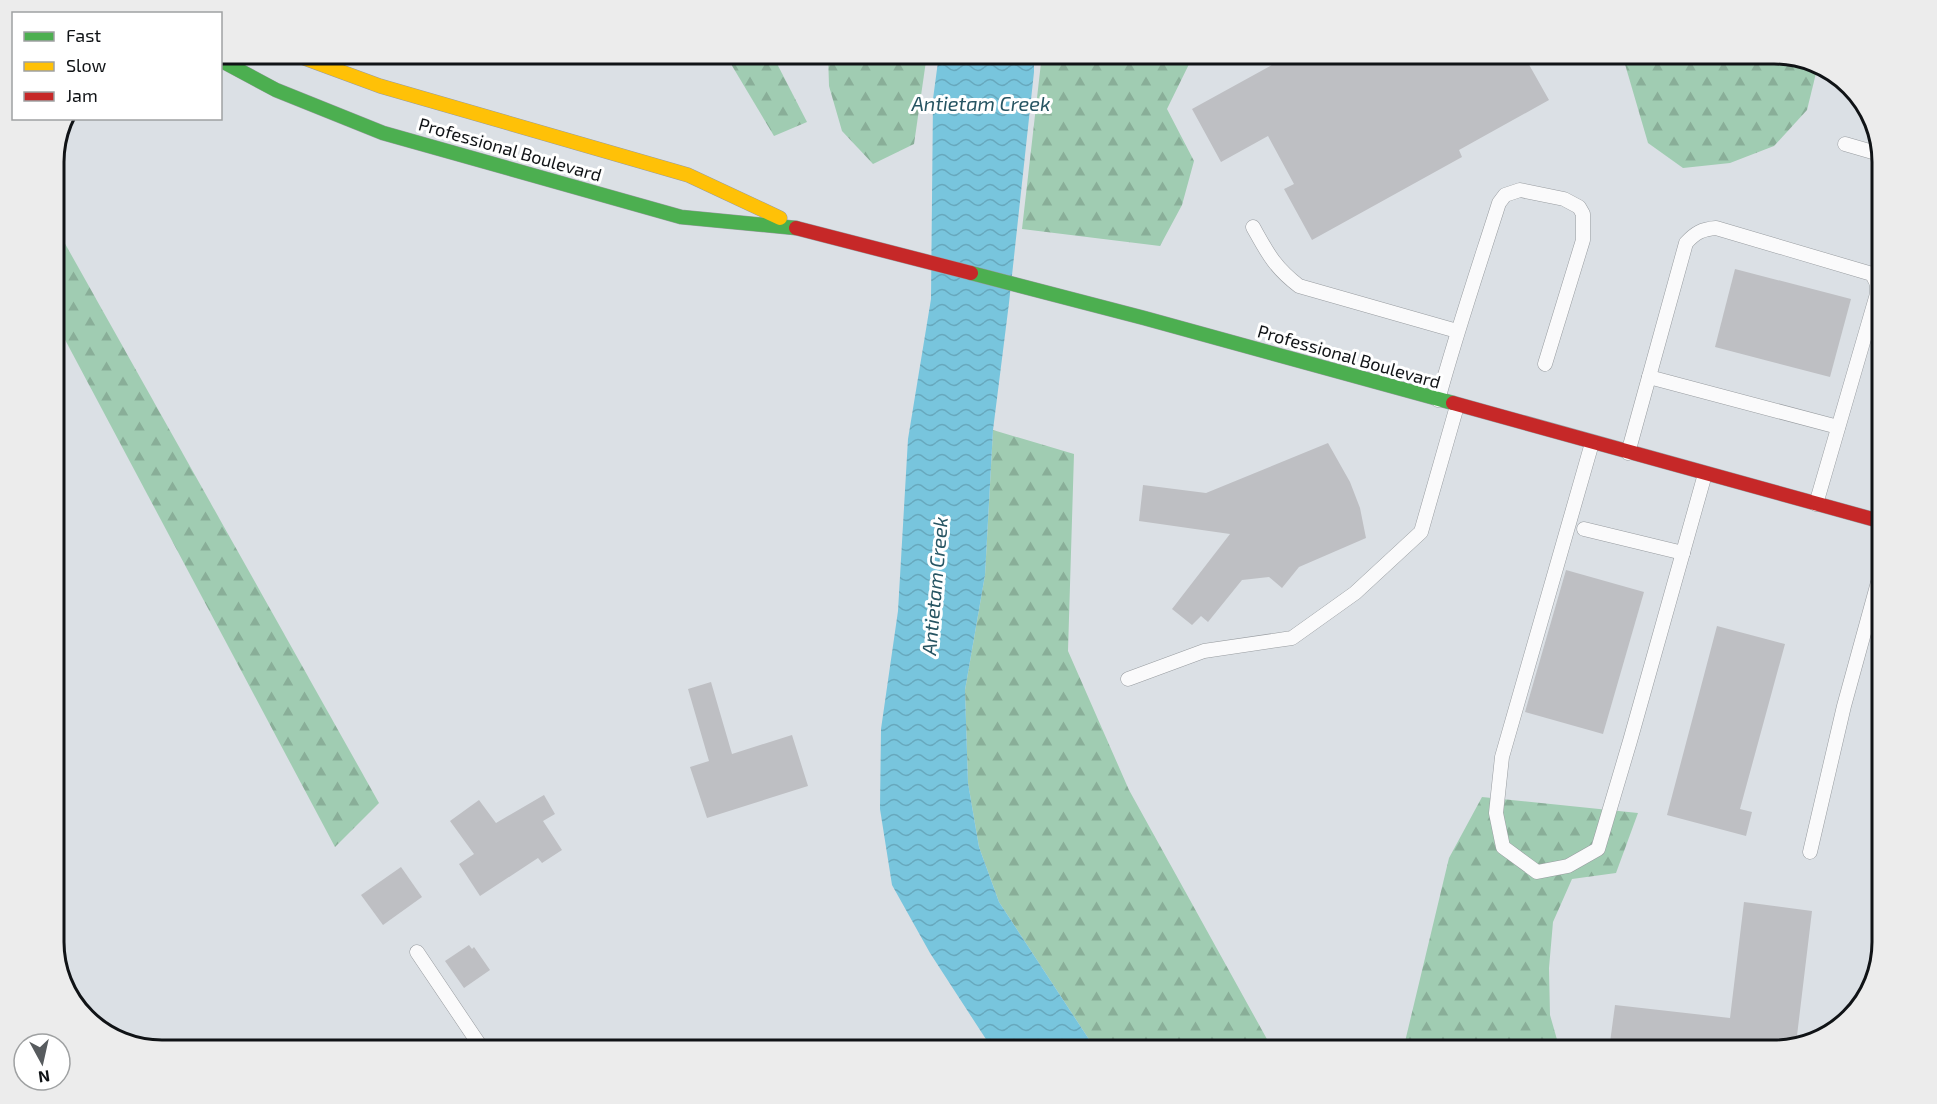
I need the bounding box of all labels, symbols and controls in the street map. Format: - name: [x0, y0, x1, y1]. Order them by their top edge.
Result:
- legend: [12, 12, 222, 120]
- text: Fast: [66, 24, 101, 46]
- text: Slow: [66, 54, 107, 76]
- text: Jam: [66, 84, 98, 106]
- water label: Antietam Creek: [910, 91, 1051, 115]
- street label: Professional Boulevard: [416, 112, 604, 186]
- street label: Professional Boulevard: [1255, 319, 1443, 393]
- water label: Antietam Creek: [916, 516, 952, 657]
- north arrow: [12, 1032, 72, 1092]
- text: N: [37, 1067, 51, 1088]

